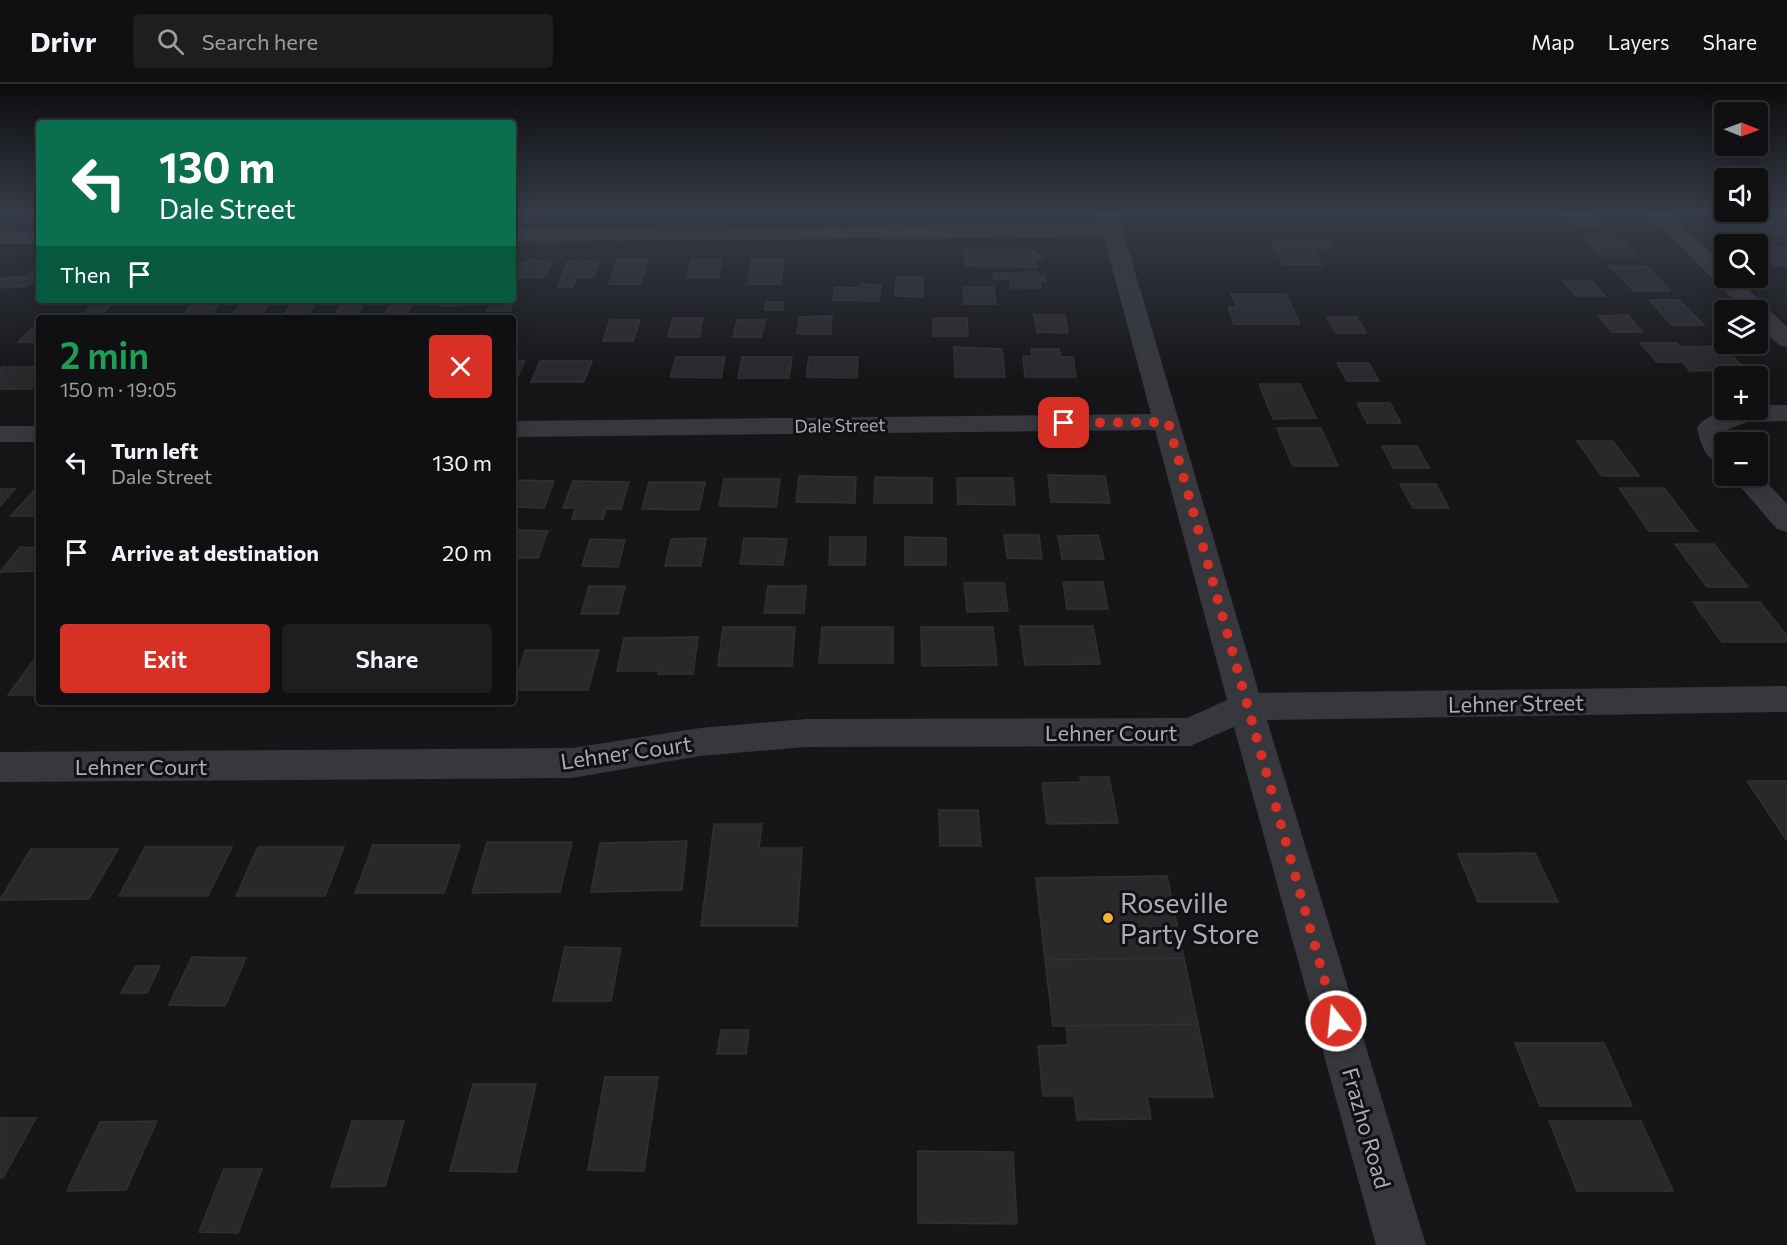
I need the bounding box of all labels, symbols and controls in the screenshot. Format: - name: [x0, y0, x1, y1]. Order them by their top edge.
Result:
- search box: [133, 14, 553, 68]
- text: Drivr: [30, 24, 97, 58]
- icon: search: [154, 25, 187, 58]
- text: Search here: [202, 28, 318, 55]
- text: Map: [1531, 29, 1575, 54]
- text: Layers: [1608, 29, 1670, 54]
- text: Share: [1703, 29, 1757, 54]
- north arrow: [1714, 102, 1768, 156]
- map controls: [1714, 102, 1768, 486]
- text: 130 m: [159, 140, 275, 192]
- icon: left: [60, 144, 138, 222]
- button: sound: [1714, 168, 1768, 222]
- text: Dale Street: [159, 192, 296, 225]
- button: search: [1714, 234, 1768, 288]
- icon: arrive: [123, 258, 156, 291]
- text: Then: [60, 261, 111, 288]
- button: layers: [1714, 300, 1768, 354]
- text: 2 min: [60, 332, 149, 376]
- button: close: [429, 335, 492, 398]
- button: +: [1714, 366, 1768, 420]
- text: 150 m · 19:05: [60, 377, 177, 401]
- pin: [1038, 397, 1089, 448]
- icon: arrive: [1047, 406, 1080, 439]
- street label: Dale Street: [794, 413, 886, 437]
- button: −: [1714, 432, 1768, 486]
- text: Turn left: [111, 437, 198, 464]
- icon: left: [60, 446, 93, 479]
- text: 130 m: [432, 449, 492, 476]
- text: Dale Street: [111, 464, 212, 488]
- icon: arrive: [60, 536, 93, 569]
- text: Arrive at destination: [111, 539, 319, 566]
- text: 20 m: [442, 539, 492, 566]
- button: Exit: [60, 624, 270, 693]
- button: Share: [282, 624, 492, 693]
- street label: Lehner Street: [1448, 688, 1584, 718]
- street label: Lehner Court: [1045, 719, 1177, 746]
- street label: Lehner Court: [559, 729, 693, 775]
- street label: Lehner Court: [75, 753, 207, 780]
- place label: Roseville Party Store: [1120, 886, 1259, 950]
- marker: Roseville Party Store: [1101, 911, 1115, 925]
- position arrow: [1304, 989, 1368, 1053]
- street label: Frazho Road: [1337, 1064, 1397, 1192]

